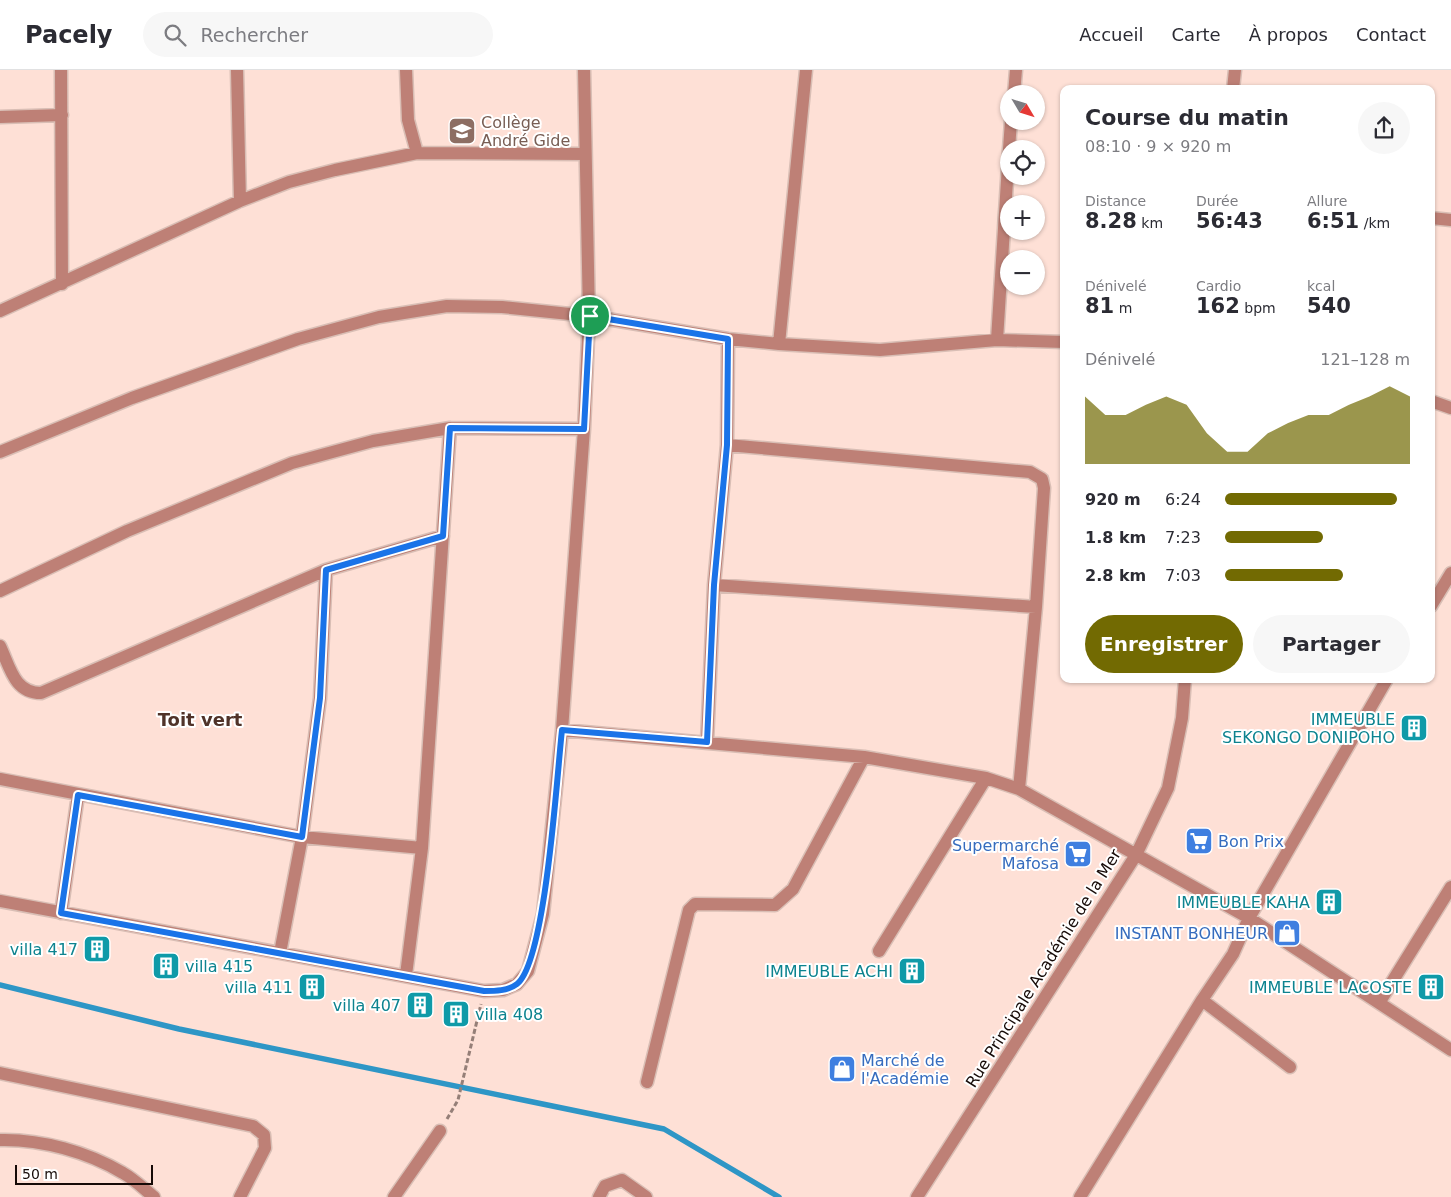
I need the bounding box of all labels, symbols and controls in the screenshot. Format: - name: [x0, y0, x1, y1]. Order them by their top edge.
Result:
- search box: [143, 12, 493, 57]
- text: Pacely: [25, 21, 113, 49]
- icon: search: [161, 21, 189, 49]
- text: Rechercher: [201, 24, 308, 46]
- text: Accueil: [1079, 24, 1144, 45]
- text: Carte: [1172, 24, 1221, 45]
- text: À propos: [1249, 24, 1328, 45]
- text: Contact: [1356, 24, 1426, 45]
- north arrow: [1000, 85, 1045, 130]
- map controls: [1000, 85, 1045, 295]
- button: share: [1358, 102, 1410, 154]
- text: Course du matin: [1085, 105, 1289, 130]
- place label: Collège André Gide: [481, 113, 570, 150]
- school or university icon: Collège André Gide: [447, 116, 477, 146]
- text: 08:10 · 9 × 920 m: [1085, 137, 1231, 156]
- button: locate: [1000, 140, 1045, 185]
- text: Distance: [1085, 193, 1146, 209]
- text: Durée: [1196, 193, 1238, 209]
- text: Allure: [1307, 193, 1347, 209]
- button: +: [1000, 195, 1045, 240]
- text: 8.28: [1085, 209, 1137, 233]
- text: 56:43: [1196, 209, 1263, 233]
- text: 6:51: [1307, 209, 1359, 233]
- text: km: [1137, 215, 1163, 231]
- text: /km: [1359, 215, 1390, 231]
- button: −: [1000, 250, 1045, 295]
- text: Dénivelé: [1085, 278, 1147, 294]
- text: Cardio: [1196, 278, 1241, 294]
- text: kcal: [1307, 278, 1335, 294]
- text: 81: [1085, 294, 1114, 318]
- text: 162: [1196, 294, 1240, 318]
- text: 540: [1307, 294, 1351, 318]
- pin: [569, 295, 611, 337]
- text: m: [1114, 300, 1132, 316]
- text: bpm: [1240, 300, 1276, 316]
- icon: arrive: [576, 302, 604, 330]
- text: Dénivelé: [1085, 350, 1155, 369]
- text: 121–128 m: [1320, 350, 1410, 369]
- text: 920 m: [1085, 490, 1141, 509]
- text: 6:24: [1165, 490, 1201, 509]
- text: 1.8 km: [1085, 528, 1146, 547]
- text: 7:23: [1165, 528, 1201, 547]
- text: 2.8 km: [1085, 566, 1146, 585]
- text: 7:03: [1165, 566, 1201, 585]
- button: Enregistrer: [1085, 615, 1243, 673]
- button: Partager: [1253, 615, 1410, 673]
- district label: Toit vert: [158, 709, 243, 730]
- place label: IMMEUBLE SEKONGO DONIPOHO: [1222, 710, 1395, 747]
- building icon: IMMEUBLE SEKONGO DONIPOHO: [1399, 713, 1429, 743]
- supermarket icon: Bon Prix: [1184, 826, 1214, 856]
- place label: Bon Prix: [1218, 832, 1284, 851]
- place label: Supermarché Mafosa: [952, 836, 1059, 873]
- supermarket icon: Supermarché Mafosa: [1063, 839, 1093, 869]
- street label: Rue Principale Académie de la Mer: [962, 845, 1125, 1091]
- building icon: IMMEUBLE KAHA: [1314, 887, 1344, 917]
- place label: IMMEUBLE KAHA: [1177, 893, 1310, 912]
- shop icon: INSTANT BONHEUR: [1272, 918, 1302, 948]
- place label: INSTANT BONHEUR: [1115, 924, 1268, 943]
- building icon: villa 417: [82, 934, 112, 964]
- place label: villa 417: [10, 940, 78, 959]
- building icon: villa 415: [151, 951, 181, 981]
- building icon: IMMEUBLE ACHI: [897, 956, 927, 986]
- place label: villa 415: [185, 957, 253, 976]
- place label: IMMEUBLE ACHI: [765, 962, 893, 981]
- building icon: villa 411: [297, 972, 327, 1002]
- building icon: IMMEUBLE LACOSTE: [1416, 972, 1446, 1002]
- place label: villa 411: [225, 978, 293, 997]
- place label: IMMEUBLE LACOSTE: [1249, 978, 1412, 997]
- building icon: villa 407: [405, 990, 435, 1020]
- place label: villa 407: [333, 996, 401, 1015]
- building icon: villa 408: [441, 999, 471, 1029]
- place label: villa 408: [475, 1005, 543, 1024]
- place label: Marché de l'Académie: [861, 1051, 949, 1088]
- shop icon: Marché de l'Académie: [827, 1054, 857, 1084]
- scale bar: [15, 1162, 152, 1185]
- text: 50 m: [22, 1166, 58, 1182]

